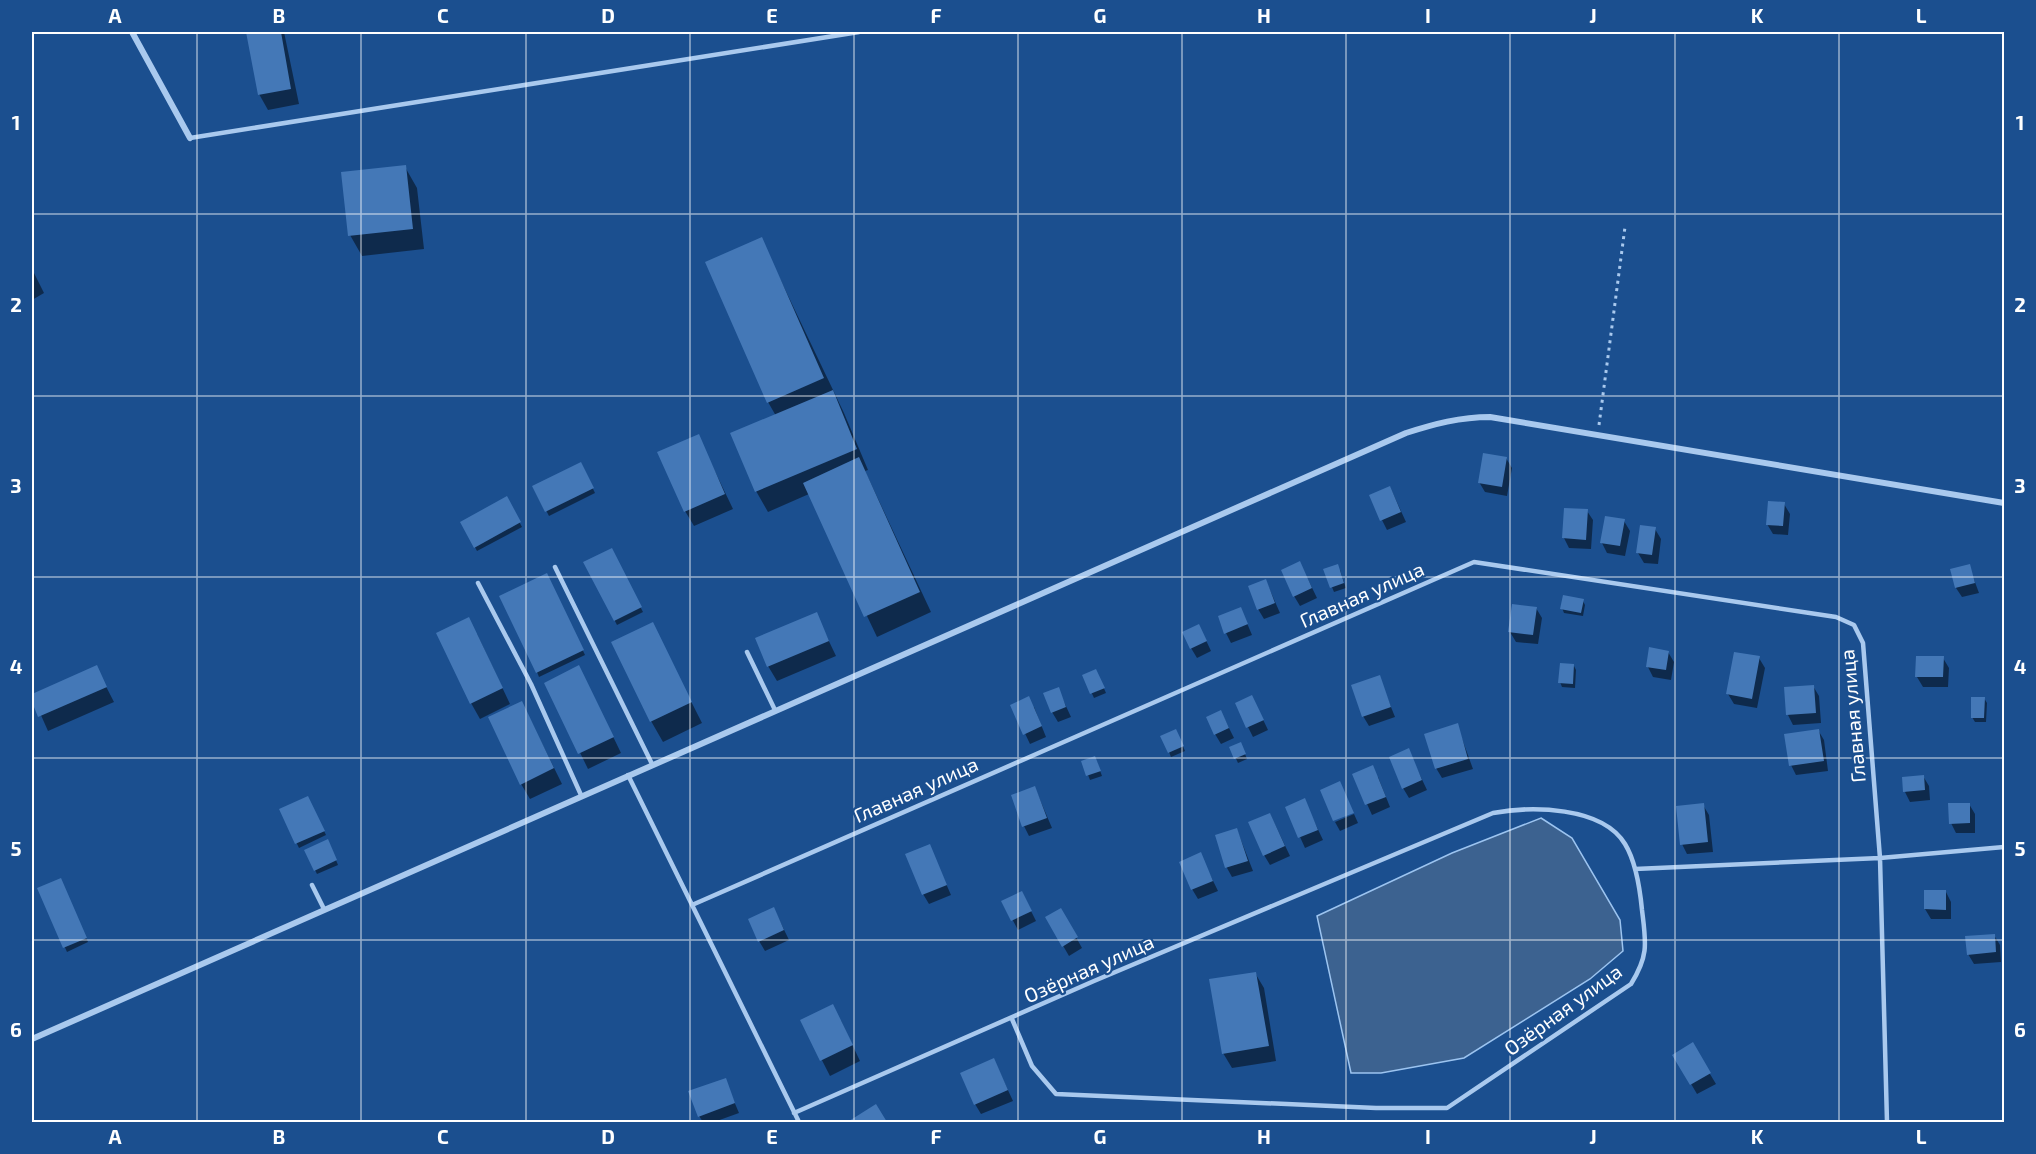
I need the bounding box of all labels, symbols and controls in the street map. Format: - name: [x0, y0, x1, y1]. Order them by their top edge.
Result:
- text: A: [108, 3, 122, 27]
- text: B: [273, 3, 285, 27]
- text: C: [437, 3, 449, 27]
- text: D: [601, 3, 615, 27]
- text: E: [766, 3, 778, 27]
- text: F: [930, 3, 942, 27]
- text: G: [1094, 3, 1106, 27]
- text: H: [1257, 3, 1271, 27]
- text: I: [1425, 3, 1431, 27]
- text: J: [1589, 3, 1597, 27]
- text: K: [1751, 3, 1764, 27]
- text: L: [1916, 3, 1927, 27]
- text: 1: [12, 110, 20, 134]
- text: 1: [2016, 110, 2024, 134]
- text: 2: [10, 292, 22, 316]
- text: 2: [2014, 292, 2026, 316]
- text: 3: [10, 473, 22, 497]
- text: 3: [2014, 473, 2026, 497]
- street label: Главная улица: [1296, 556, 1428, 633]
- street label: Главная улица: [1834, 648, 1871, 784]
- text: 4: [10, 654, 23, 678]
- text: 4: [2014, 654, 2027, 678]
- street label: Главная улица: [850, 751, 982, 828]
- text: 5: [10, 836, 22, 860]
- text: 5: [2014, 836, 2026, 860]
- street label: Озёрная улица: [1020, 929, 1158, 1008]
- street label: Озёрная улица: [1499, 958, 1627, 1061]
- text: 6: [10, 1017, 22, 1041]
- text: 6: [2014, 1017, 2026, 1041]
- text: A: [108, 1124, 122, 1148]
- text: B: [273, 1124, 285, 1148]
- text: C: [437, 1124, 449, 1148]
- text: D: [601, 1124, 615, 1148]
- text: E: [766, 1124, 778, 1148]
- text: F: [930, 1124, 942, 1148]
- text: G: [1094, 1124, 1106, 1148]
- text: H: [1257, 1124, 1271, 1148]
- text: I: [1425, 1124, 1431, 1148]
- text: J: [1589, 1124, 1597, 1148]
- text: K: [1751, 1124, 1764, 1148]
- text: L: [1916, 1124, 1927, 1148]

